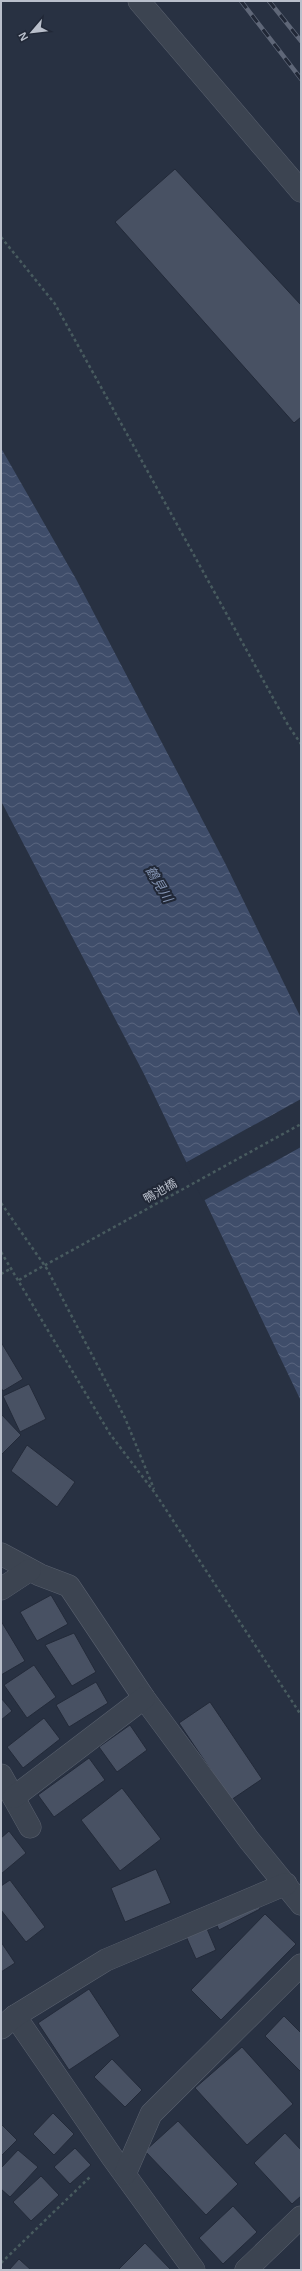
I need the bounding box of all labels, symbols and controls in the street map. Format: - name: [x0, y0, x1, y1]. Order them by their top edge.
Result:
- north arrow: [12, 12, 52, 52]
- text: N: [16, 30, 30, 43]
- water label: 鶴見川: [143, 863, 176, 906]
- street label: 鴨池橋: [141, 1176, 179, 1206]

